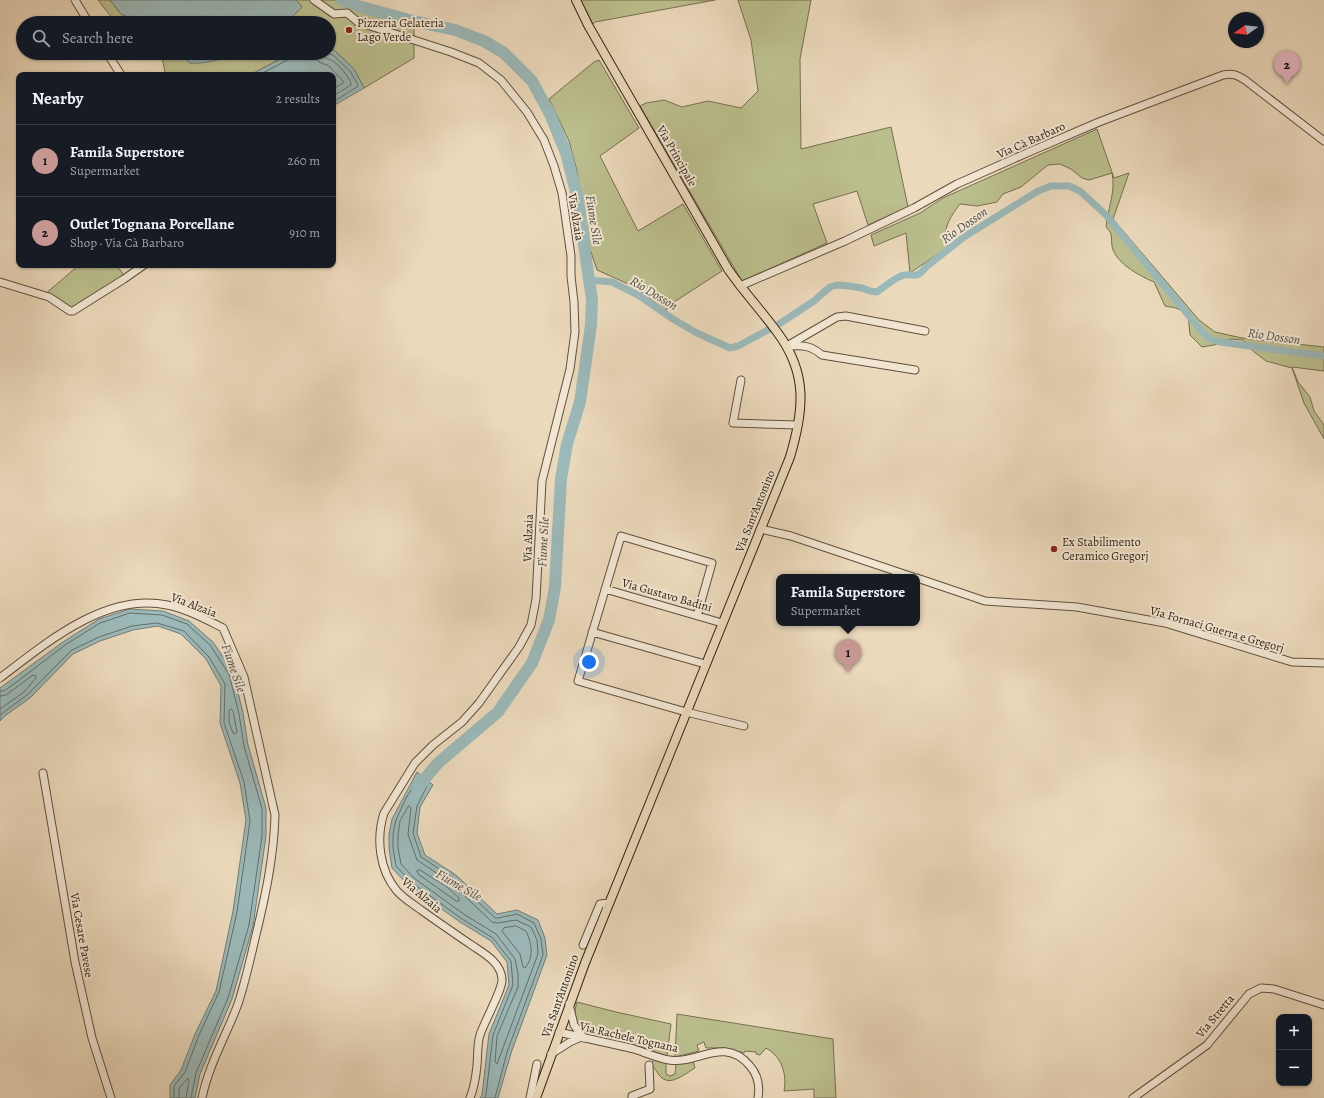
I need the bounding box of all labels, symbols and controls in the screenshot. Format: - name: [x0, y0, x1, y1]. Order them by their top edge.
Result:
- north arrow: [1228, 12, 1264, 48]
- place label: Pizzeria Gelateria Lago Verde: [357, 15, 444, 45]
- search box: [16, 16, 336, 60]
- marker: Pizzeria Gelateria Lago Verde: [344, 25, 354, 35]
- icon: search: [30, 27, 52, 49]
- text: Search here: [62, 28, 133, 48]
- pin: 2: [1274, 51, 1300, 84]
- text: Nearby: [32, 87, 83, 110]
- text: 2 results: [276, 90, 320, 107]
- street label: Via Cà Barbaro: [993, 118, 1068, 163]
- street label: Via Principale: [653, 122, 701, 189]
- text: Famila Superstore: [70, 142, 185, 162]
- text: 1: [43, 152, 47, 169]
- text: 260 m: [287, 152, 320, 169]
- text: Supermarket: [70, 162, 140, 179]
- street label: Via Alzaia: [564, 191, 588, 242]
- water label: Fiume Sile: [582, 194, 606, 246]
- water label: Rio Dosson: [937, 203, 991, 247]
- text: Outlet Tognana Porcellane: [70, 214, 234, 234]
- text: 2: [42, 224, 48, 241]
- text: 910 m: [289, 224, 320, 241]
- text: Shop · Via Cà Barbaro: [70, 234, 184, 251]
- water label: Rio Dosson: [627, 272, 681, 314]
- water label: Rio Dosson: [1247, 324, 1301, 348]
- street label: Via Sant'Antonino: [731, 468, 779, 555]
- street label: Via Alzaia: [519, 513, 537, 563]
- water label: Fiume Sile: [533, 516, 553, 567]
- place label: Ex Stabilimento Ceramico Gregorj: [1062, 534, 1148, 564]
- marker: Ex Stabilimento Ceramico Gregorj: [1049, 544, 1059, 554]
- street label: Via Gustavo Badini: [619, 574, 714, 615]
- popup: [776, 574, 920, 626]
- text: Famila Superstore: [791, 582, 905, 602]
- street label: Via Alzaia: [168, 589, 220, 621]
- text: Supermarket: [791, 602, 860, 619]
- street label: Via Fornaci Guerra e Gregorj: [1147, 602, 1286, 656]
- pin: 1: [835, 639, 861, 672]
- water label: Fiume Sile: [218, 642, 250, 695]
- your location: [579, 652, 599, 672]
- water label: Fiume Sile: [433, 865, 485, 905]
- street label: Via Alzaia: [398, 873, 446, 917]
- street label: Via Cesare Pavese: [66, 890, 97, 979]
- street label: Via Sant'Antonino: [537, 952, 582, 1041]
- street label: Via Stretta: [1192, 991, 1238, 1042]
- map controls: [1276, 1014, 1312, 1086]
- button: +: [1276, 1014, 1312, 1050]
- street label: Via Rachele Tognana: [577, 1018, 680, 1056]
- button: −: [1276, 1050, 1312, 1086]

